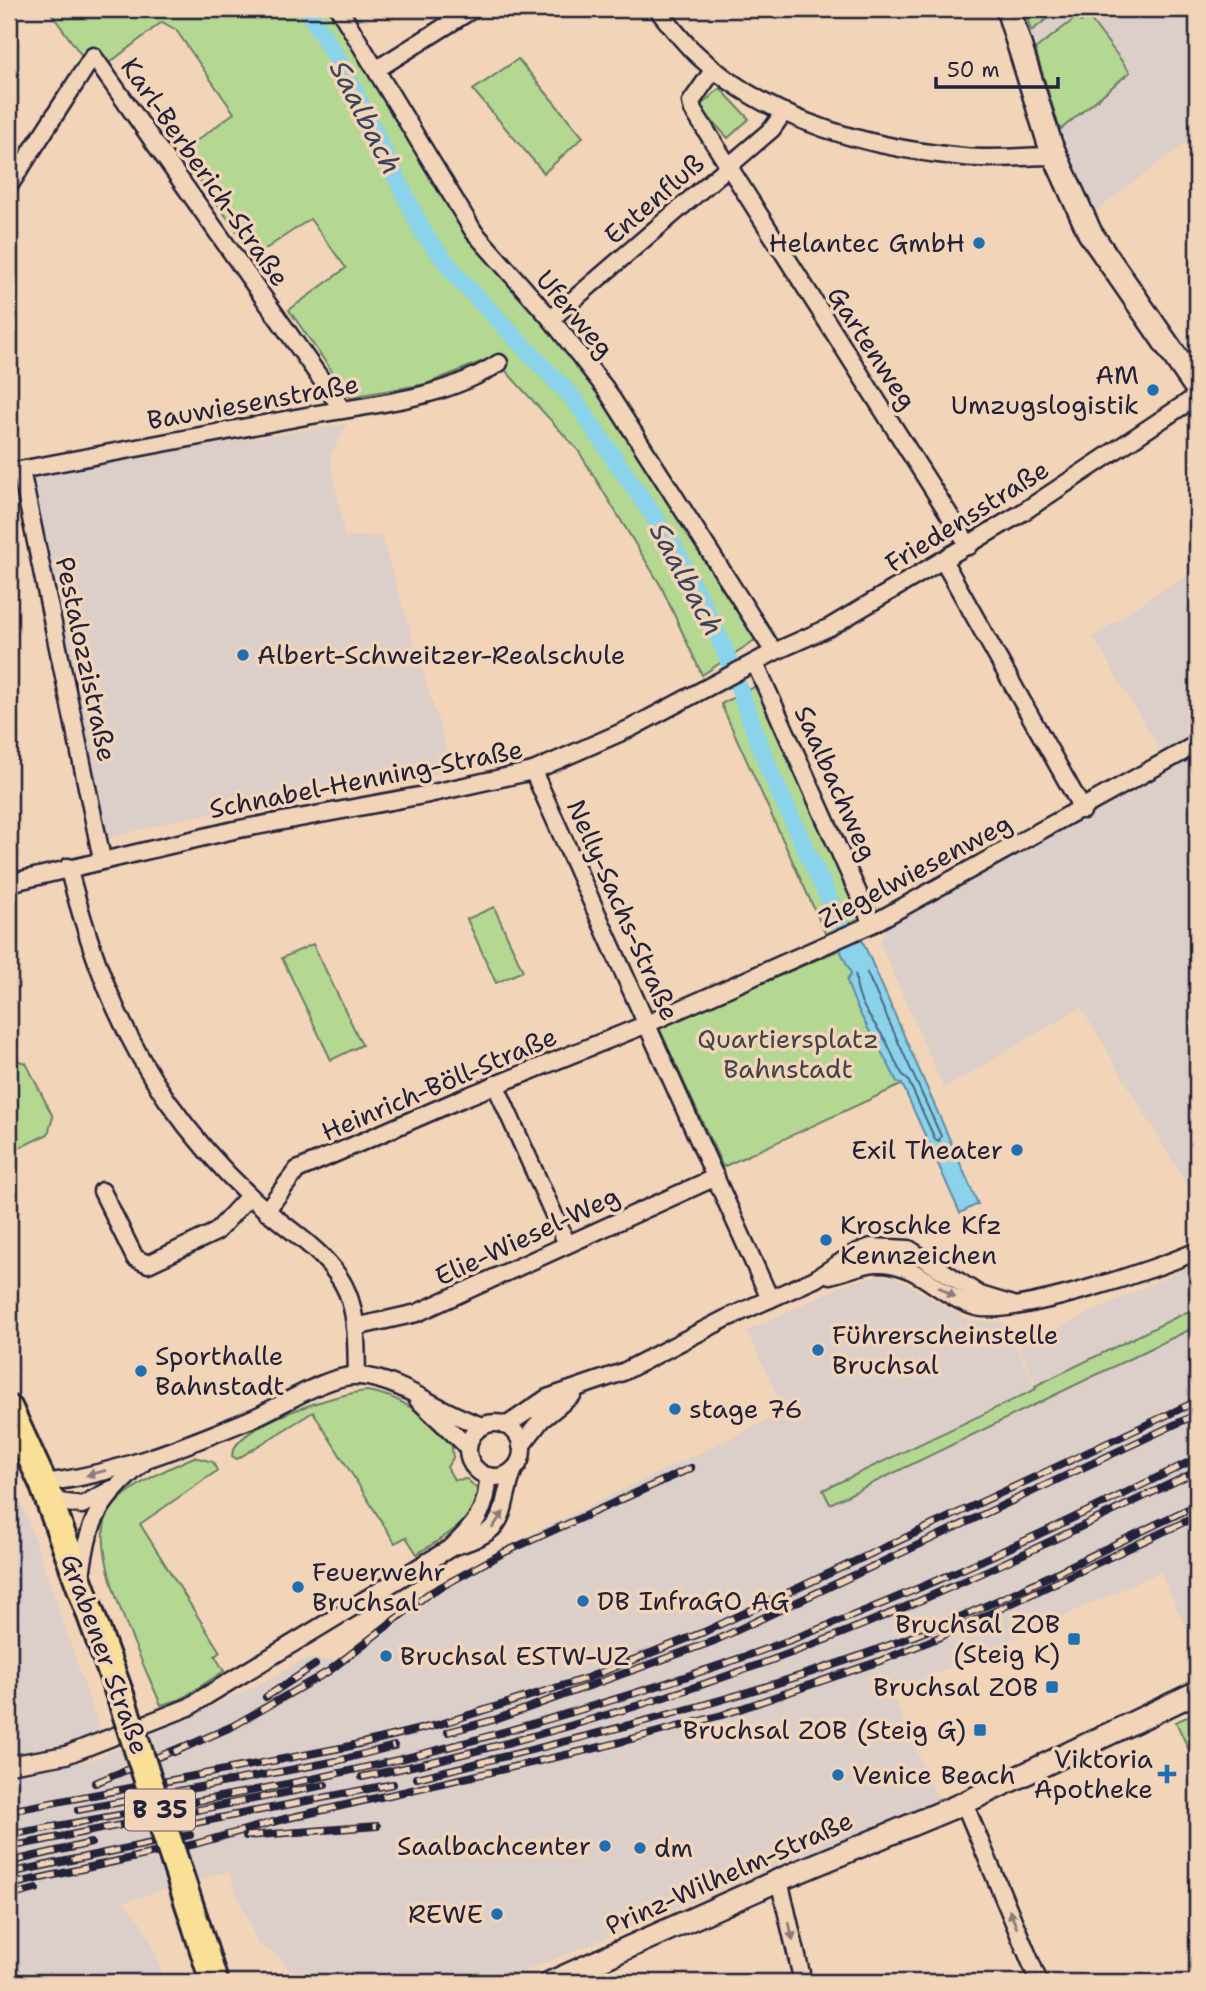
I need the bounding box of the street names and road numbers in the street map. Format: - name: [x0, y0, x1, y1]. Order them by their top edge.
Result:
- street label: Karl-Berberich-Straße: [113, 50, 298, 293]
- street label: Entenfluß: [596, 145, 711, 252]
- street label: Uferweg: [528, 262, 622, 365]
- street label: Gartenweg: [820, 279, 925, 416]
- street label: Bauwiesenstraße: [144, 366, 361, 437]
- street label: Friedensstraße: [878, 451, 1055, 580]
- street label: Pestalozzistraße: [48, 553, 125, 765]
- street label: Saalbachweg: [787, 700, 886, 866]
- street label: Schnabel-Henning-Straße: [206, 731, 526, 826]
- street label: Nelly-Sachs-Straße: [559, 794, 688, 1026]
- street label: Ziegelwiesenweg: [812, 805, 1017, 936]
- street label: Heinrich-Böll-Straße: [316, 1018, 562, 1149]
- street label: Elie-Wiesel-Weg: [429, 1178, 625, 1294]
- street label: Grabener Straße: [53, 1549, 158, 1759]
- road number: B 35: [125, 1790, 195, 1830]
- street label: Prinz-Wilhelm-Straße: [599, 1802, 858, 1943]

